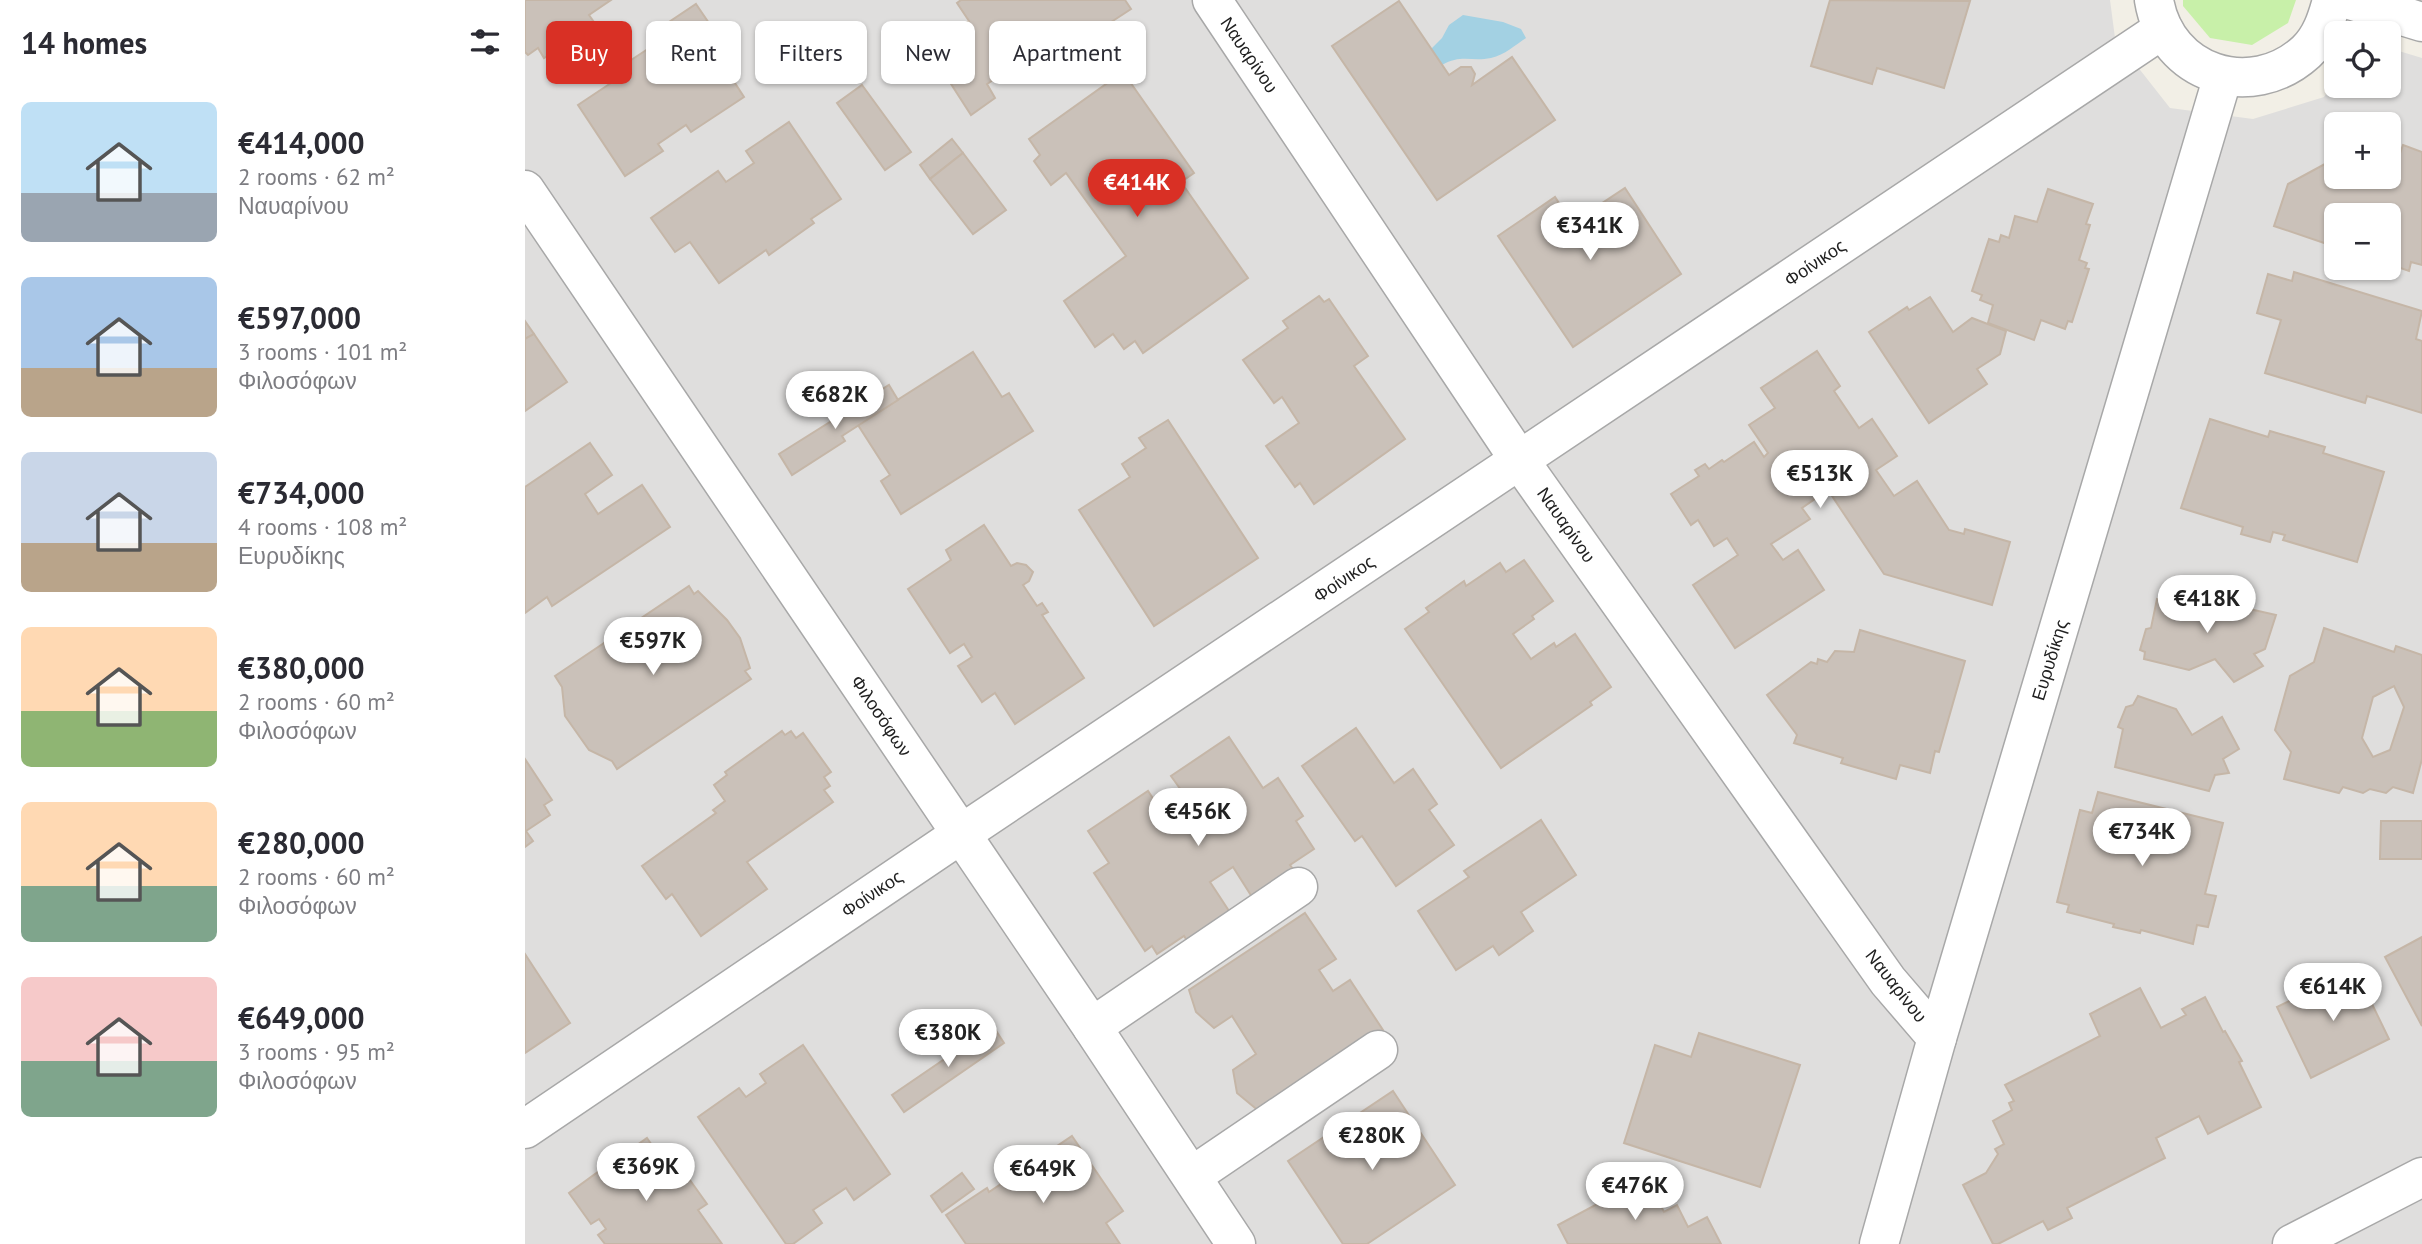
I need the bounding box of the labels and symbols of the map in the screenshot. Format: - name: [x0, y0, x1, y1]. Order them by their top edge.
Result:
- street label: Ναυαρίνου: [1216, 12, 1283, 97]
- pin: €414K: [1088, 160, 1186, 219]
- pin: €341K: [1541, 202, 1639, 262]
- street label: Φοίνικος: [1780, 234, 1850, 291]
- pin: €682K: [786, 372, 884, 431]
- pin: €513K: [1771, 450, 1869, 510]
- street label: Ναυαρίνου: [1532, 483, 1601, 567]
- street label: Φοίνικος: [1309, 550, 1379, 607]
- pin: €418K: [2158, 576, 2256, 635]
- street label: Ευρυδίκης: [2026, 616, 2073, 703]
- pin: €597K: [604, 618, 702, 677]
- street label: Φιλοσόφων: [846, 671, 917, 761]
- pin: €456K: [1149, 788, 1247, 848]
- pin: €734K: [2093, 808, 2191, 868]
- street label: Φοίνικος: [837, 865, 907, 922]
- street label: Ναυαρίνου: [1861, 944, 1932, 1027]
- pin: €614K: [2284, 964, 2382, 1023]
- pin: €380K: [899, 1010, 997, 1069]
- pin: €280K: [1323, 1112, 1421, 1172]
- pin: €369K: [597, 1144, 695, 1203]
- pin: €649K: [994, 1146, 1092, 1205]
- pin: €476K: [1586, 1162, 1684, 1222]

